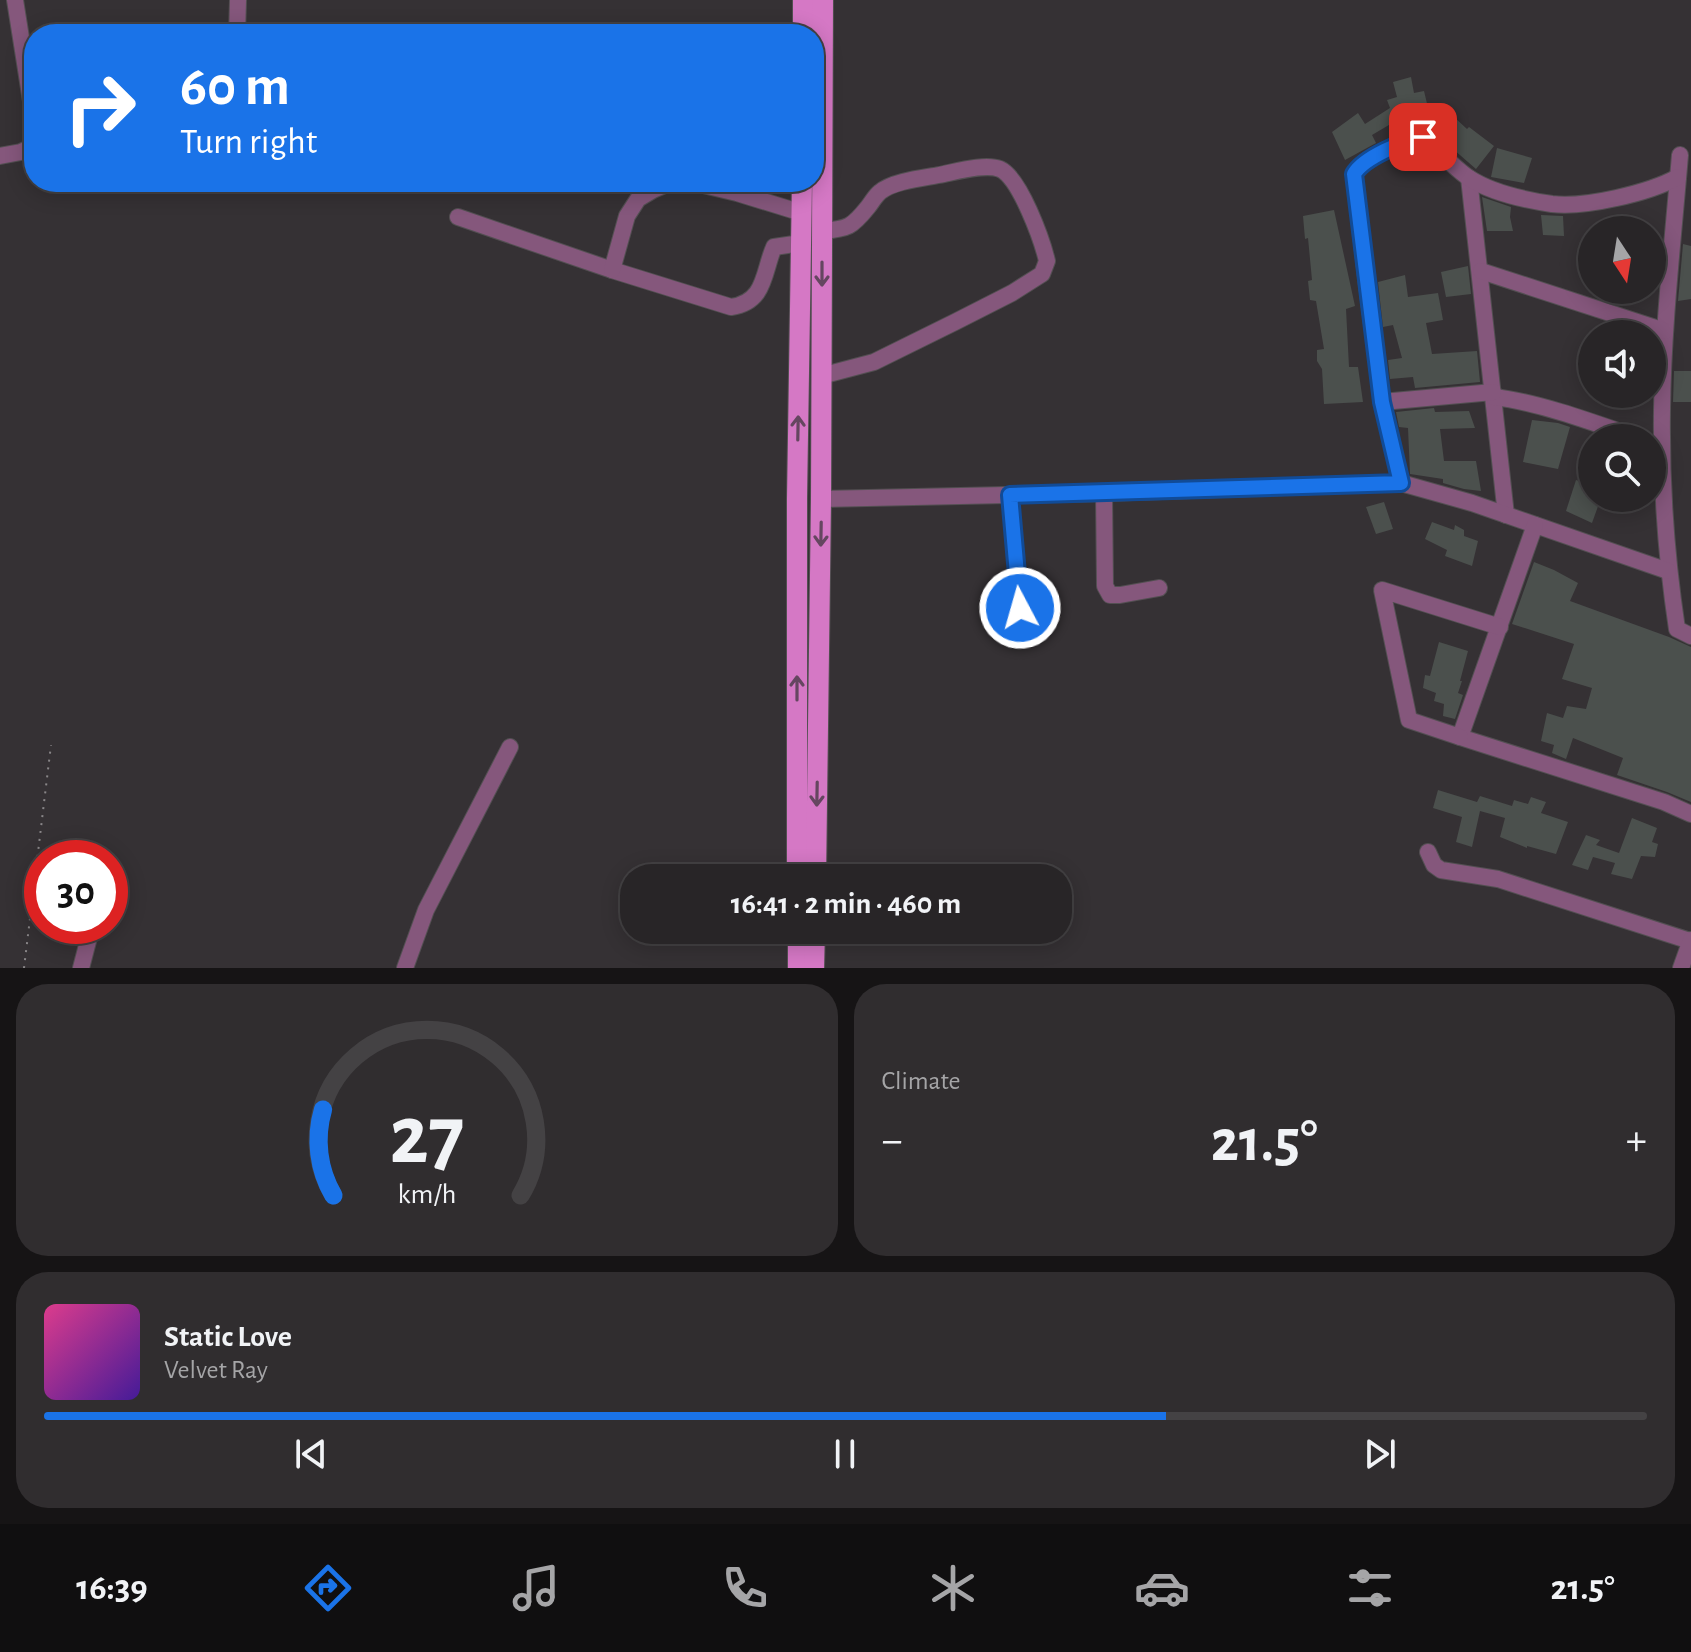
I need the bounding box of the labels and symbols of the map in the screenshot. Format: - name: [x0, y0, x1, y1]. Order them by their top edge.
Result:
- pin: [1389, 103, 1457, 171]
- north arrow: [1578, 216, 1666, 304]
- one-way arrow: [814, 260, 830, 287]
- one-way arrow: [791, 415, 806, 442]
- one-way arrow: [813, 520, 828, 547]
- position arrow: [978, 566, 1062, 650]
- one-way arrow: [789, 675, 805, 702]
- one-way arrow: [809, 780, 825, 807]
- speed limit sign: 30: [24, 840, 128, 944]

